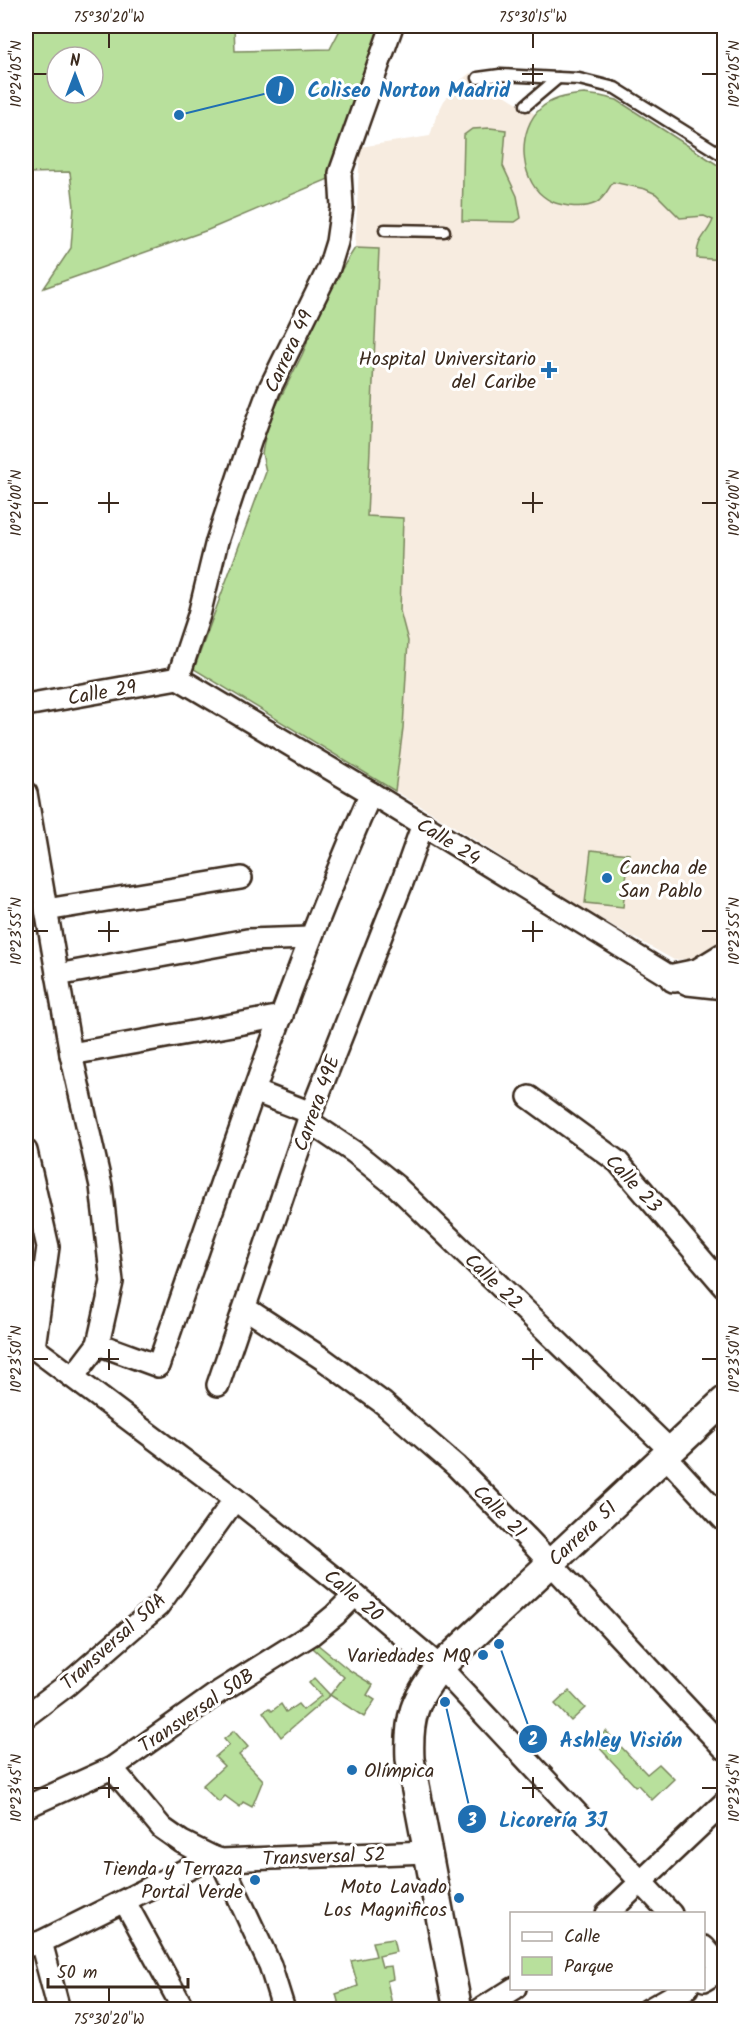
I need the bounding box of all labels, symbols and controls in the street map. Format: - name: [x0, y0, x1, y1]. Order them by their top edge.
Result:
- text: 75°30'20"W: [73, 6, 145, 30]
- text: 75°30'15"W: [499, 6, 567, 30]
- text: 10°24'05"N: [5, 40, 29, 108]
- text: 10°24'05"N: [723, 40, 747, 108]
- north arrow: [45, 45, 105, 105]
- text: N: [70, 49, 80, 74]
- callout: Coliseo Norton Madrid: [265, 70, 522, 109]
- text: Coliseo Norton Madrid: [308, 75, 511, 108]
- text: 1: [277, 77, 283, 106]
- street label: Carrera 49: [257, 305, 323, 399]
- place label: Hospital Universitario del Caribe: [358, 344, 536, 399]
- marker: Hospital Universitario del Caribe: [540, 361, 558, 379]
- text: 10°24'00"N: [5, 470, 29, 536]
- text: 10°24'00"N: [723, 470, 747, 536]
- street label: Calle 29: [65, 672, 140, 716]
- street label: Calle 24: [409, 810, 486, 875]
- place label: Cancha de San Pablo: [619, 853, 707, 908]
- marker: Cancha de San Pablo: [600, 871, 614, 885]
- text: 10°23'55"N: [5, 897, 29, 965]
- text: 10°23'55"N: [723, 897, 747, 965]
- street label: Carrera 49E: [286, 1050, 350, 1156]
- street label: Calle 23: [597, 1147, 669, 1221]
- street label: Calle 22: [456, 1246, 529, 1319]
- text: 10°23'50"N: [5, 1325, 29, 1393]
- text: 10°23'50"N: [723, 1325, 747, 1393]
- street label: Calle 21: [464, 1478, 533, 1547]
- street label: Carrera 51: [542, 1494, 625, 1575]
- street label: Calle 20: [316, 1562, 390, 1631]
- street label: Transversal 50A: [54, 1586, 175, 1699]
- place label: Variedades MQ: [347, 1641, 471, 1673]
- marker: Variedades MQ: [476, 1648, 490, 1662]
- street label: Transversal 50B: [133, 1661, 262, 1762]
- callout: Ashley Visión: [518, 1720, 695, 1759]
- text: Ashley Visión: [560, 1725, 682, 1758]
- text: 2: [528, 1726, 538, 1755]
- text: 10°23'45"N: [5, 1754, 29, 1822]
- text: 10°23'45"N: [723, 1754, 747, 1822]
- place label: Olímpica: [364, 1756, 434, 1788]
- marker: Olímpica: [345, 1763, 359, 1777]
- callout: Licorería 3J: [457, 1800, 619, 1839]
- text: Licorería 3J: [499, 1805, 608, 1838]
- text: 3: [466, 1807, 477, 1836]
- street label: Transversal 52: [262, 1840, 386, 1876]
- place label: Tienda y Terraza Portal Verde: [103, 1854, 243, 1909]
- place label: Moto Lavado Los Magnificos: [323, 1872, 447, 1927]
- marker: Tienda y Terraza Portal Verde: [248, 1873, 262, 1887]
- marker: Moto Lavado Los Magnificos: [452, 1891, 466, 1905]
- legend: [510, 1912, 705, 1990]
- text: Calle: [564, 1923, 600, 1952]
- scale bar: [48, 1951, 188, 1989]
- text: Parque: [564, 1953, 613, 1982]
- text: 50 m: [57, 1959, 97, 1988]
- text: 75°30'20"W: [73, 2008, 145, 2032]

